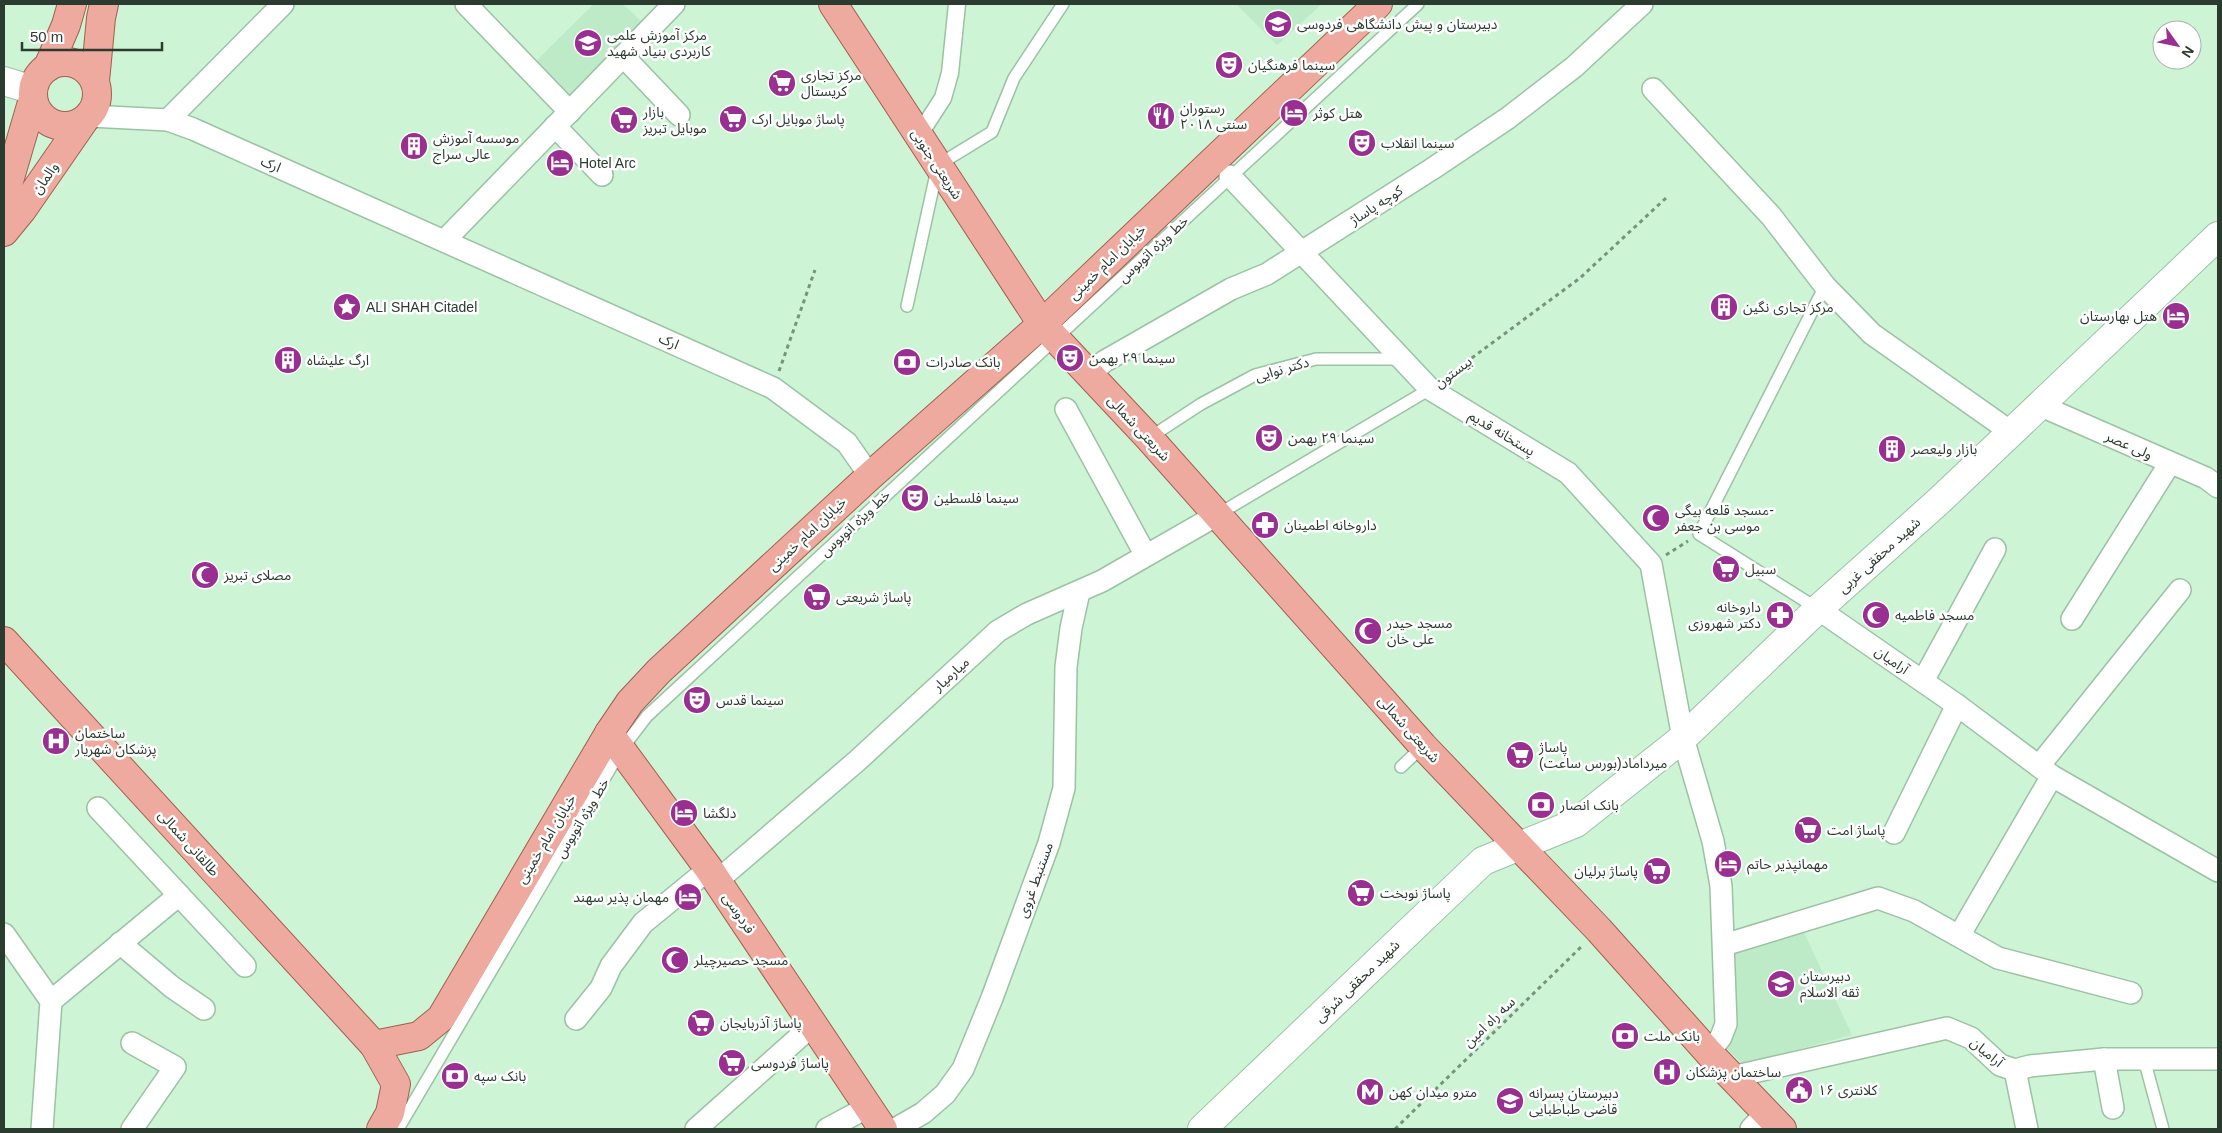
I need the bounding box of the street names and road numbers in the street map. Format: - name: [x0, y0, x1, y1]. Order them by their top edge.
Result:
- street label: شریعتی جنوبی: [907, 126, 966, 203]
- street label: ارک: [258, 153, 283, 176]
- street label: والمان: [29, 159, 62, 198]
- street label: کوچه پاساژ: [1346, 182, 1407, 230]
- street label: خط ویژه اتوبوس: [1115, 212, 1192, 286]
- street label: خیابان امام خمینی: [1065, 221, 1151, 305]
- street label: ارک: [656, 330, 681, 353]
- street label: بیستون: [1431, 353, 1475, 392]
- street label: دکتر نوایی: [1253, 354, 1311, 385]
- street label: شریعتی شمالی: [1104, 392, 1174, 465]
- street label: پستخانه قدیم: [1464, 407, 1538, 462]
- street label: ولی عصر: [2102, 427, 2155, 463]
- street label: خط ویژه اتوبوس: [817, 486, 894, 560]
- street label: خیابان امام خمینی: [765, 494, 851, 576]
- street label: شهید محققی غربی: [1835, 514, 1924, 597]
- street label: آرامیان: [1871, 643, 1913, 679]
- street label: میارمیار: [929, 654, 973, 696]
- street label: شریعتی شمالی: [1374, 692, 1443, 766]
- street label: خط ویژه اتوبوس: [552, 775, 613, 861]
- street label: خیابان امام خمینی: [513, 792, 581, 888]
- street label: طالقانی شمالی: [154, 807, 223, 880]
- street label: مستنبط غروی: [1014, 840, 1057, 920]
- street label: فردوسی: [719, 890, 758, 937]
- street label: شهید محققی شرقی: [1311, 936, 1403, 1026]
- street label: سه راه امین: [1460, 993, 1519, 1051]
- street label: آرامیان: [1967, 1034, 2007, 1072]

